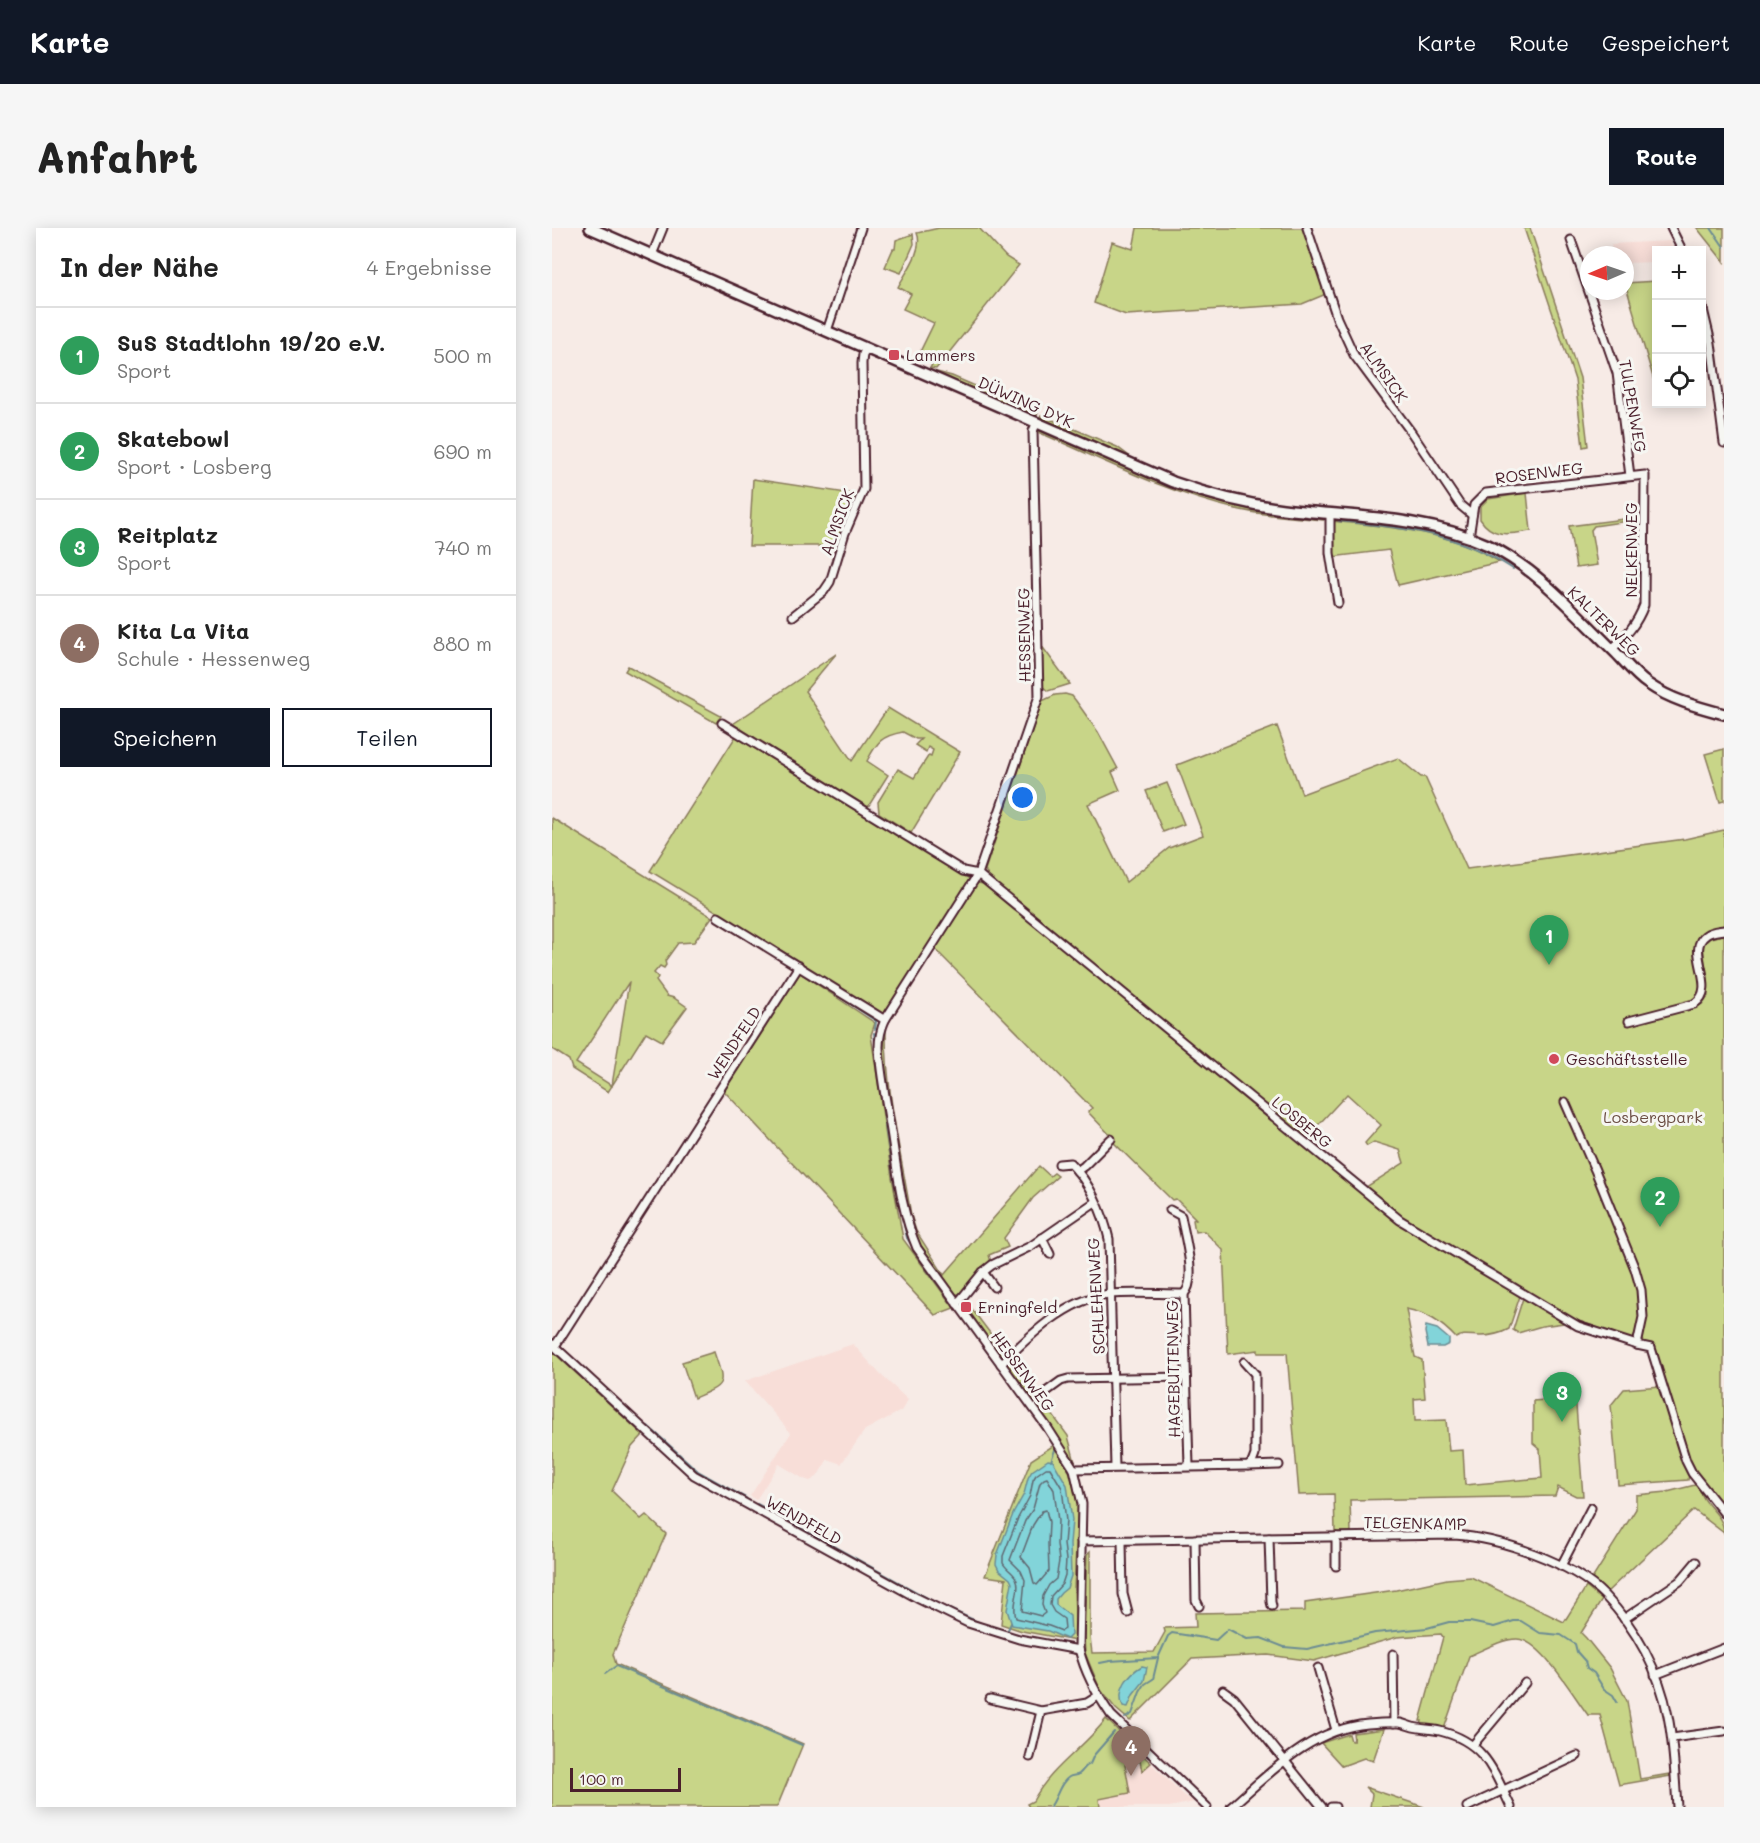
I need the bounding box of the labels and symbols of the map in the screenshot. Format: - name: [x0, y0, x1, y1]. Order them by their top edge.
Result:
- north arrow: [1580, 246, 1634, 300]
- street label: ALMSICK: [1356, 337, 1413, 406]
- place label: Lammers: [906, 344, 976, 365]
- marker: Lammers: [887, 348, 901, 362]
- street label: TULPENWEG: [1615, 358, 1652, 454]
- street label: DÜWING DYK: [975, 371, 1078, 432]
- street label: ROSENWEG: [1494, 457, 1584, 488]
- street label: ALMSICK: [815, 485, 858, 558]
- street label: NELKENWEG: [1620, 502, 1641, 598]
- street label: KALTERWEG: [1564, 581, 1645, 660]
- street label: HESSENWEG: [1012, 587, 1035, 683]
- your location: [1008, 783, 1037, 812]
- pin: 1: [1530, 916, 1568, 965]
- street label: WENDFELD: [702, 1002, 765, 1083]
- place label: Geschäftsstelle: [1566, 1048, 1688, 1069]
- marker: Geschäftsstelle: [1547, 1052, 1561, 1066]
- street label: LOSBERG: [1268, 1091, 1337, 1152]
- park label: Losbergpark: [1603, 1106, 1703, 1127]
- pin: 2: [1640, 1178, 1680, 1227]
- street label: SCHLEHENWEG: [1082, 1237, 1109, 1355]
- place label: Erningfeld: [978, 1296, 1057, 1317]
- marker: Erningfeld: [959, 1300, 973, 1314]
- street label: HAGEBUTTENWEG: [1161, 1300, 1184, 1438]
- street label: HESSENWEG: [987, 1326, 1060, 1415]
- pin: 3: [1542, 1372, 1582, 1422]
- street label: WENDFELD: [763, 1490, 846, 1549]
- street label: TELGENKAMP: [1364, 1511, 1467, 1534]
- pin: 4: [1112, 1726, 1150, 1776]
- scale bar: [570, 1765, 681, 1792]

